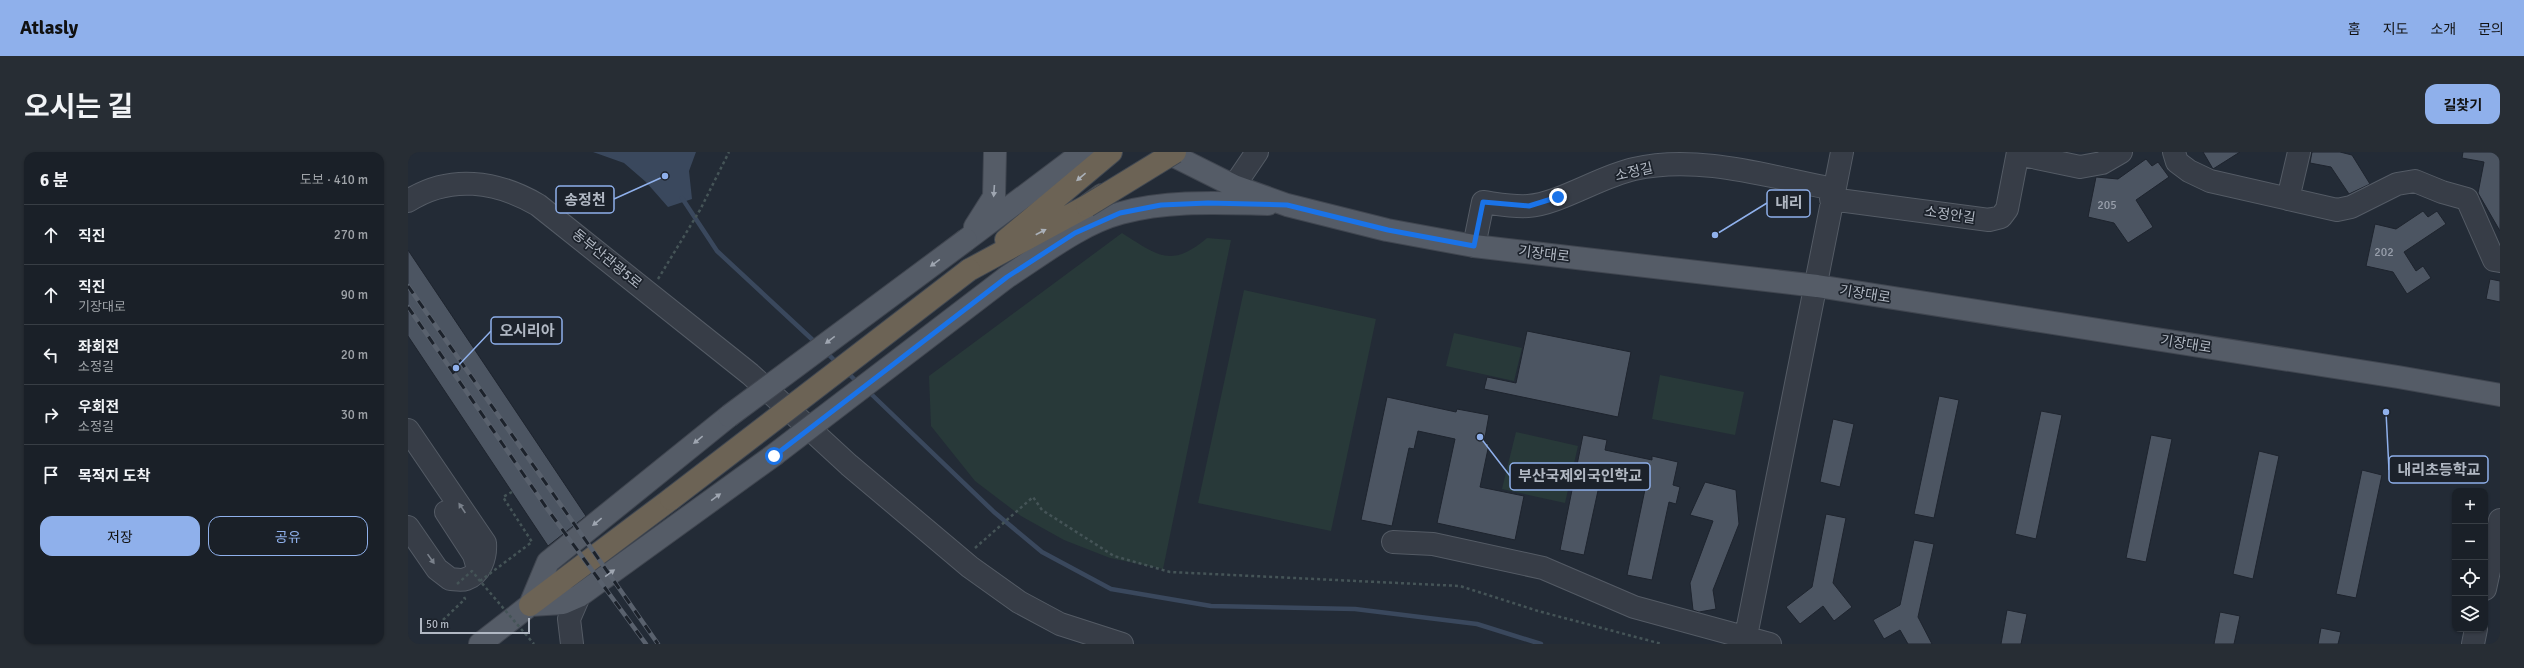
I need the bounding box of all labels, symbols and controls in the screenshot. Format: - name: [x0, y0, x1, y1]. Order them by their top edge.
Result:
- text: Atlasly: [20, 16, 78, 40]
- text: 홈: [2348, 21, 2361, 38]
- text: 지도: [2383, 21, 2408, 38]
- text: 소개: [2430, 21, 2456, 38]
- text: 문의: [2478, 21, 2504, 38]
- button: 길찾기: [2425, 84, 2500, 124]
- text: 오시는 길: [24, 90, 133, 124]
- street label: 소정길: [1613, 159, 1655, 185]
- text: 6 분: [40, 170, 69, 191]
- text: 도보 · 410 m: [300, 172, 368, 188]
- one-way arrow: [1075, 173, 1086, 182]
- one-way arrow: [990, 185, 997, 197]
- callout: 송정천: [556, 186, 614, 213]
- route end: [1549, 188, 1567, 206]
- callout: 내리: [1767, 190, 1810, 217]
- text: 송정천: [564, 191, 606, 209]
- text: 내리: [1775, 194, 1803, 212]
- house number: 205: [2097, 198, 2117, 213]
- street label: 소정안길: [1923, 203, 1977, 227]
- icon: ahead: [40, 224, 62, 246]
- street label: 동부산관광5로: [569, 226, 645, 292]
- text: 직진: [78, 227, 106, 245]
- text: 270 m: [334, 227, 368, 243]
- one-way arrow: [1035, 228, 1047, 235]
- street label: 기장대로: [1517, 242, 1571, 266]
- house number: 202: [2374, 245, 2394, 260]
- one-way arrow: [929, 259, 940, 267]
- text: 직진: [78, 278, 106, 296]
- street label: 기장대로: [1838, 282, 1892, 306]
- icon: ahead: [40, 284, 62, 306]
- text: 90 m: [341, 287, 368, 303]
- text: 기장대로: [78, 299, 126, 315]
- callout: 오시리아: [491, 317, 562, 344]
- text: 오시리아: [499, 322, 555, 340]
- street label: 기장대로: [2159, 332, 2213, 356]
- one-way arrow: [825, 336, 835, 344]
- text: 좌회전: [78, 338, 119, 356]
- icon: left: [40, 344, 62, 366]
- text: 20 m: [341, 347, 368, 363]
- text: 소정길: [78, 359, 114, 375]
- text: 우회전: [78, 398, 119, 416]
- icon: right: [40, 404, 62, 426]
- text: 30 m: [341, 407, 368, 423]
- text: 소정길: [78, 419, 114, 435]
- one-way arrow: [693, 436, 704, 445]
- route start: [765, 447, 783, 465]
- callout: 내리초등학교: [2389, 456, 2488, 483]
- text: 내리초등학교: [2398, 461, 2481, 479]
- callout: 부산국제외국인학교: [1510, 463, 1650, 490]
- icon: arrive: [40, 464, 62, 486]
- text: 목적지 도착: [78, 467, 150, 485]
- text: 부산국제외국인학교: [1518, 467, 1642, 485]
- map controls: [2452, 488, 2488, 632]
- button: +: [2452, 488, 2488, 524]
- one-way arrow: [710, 493, 721, 501]
- one-way arrow: [458, 503, 466, 514]
- button: 저장: [40, 516, 200, 556]
- button: 공유: [208, 516, 368, 556]
- one-way arrow: [592, 518, 603, 526]
- button: −: [2452, 524, 2488, 560]
- one-way arrow: [426, 554, 435, 565]
- button: locate: [2452, 560, 2488, 596]
- one-way arrow: [605, 569, 616, 578]
- button: layers: [2452, 596, 2488, 632]
- scale bar: [420, 616, 530, 635]
- text: 50 m: [426, 618, 449, 631]

